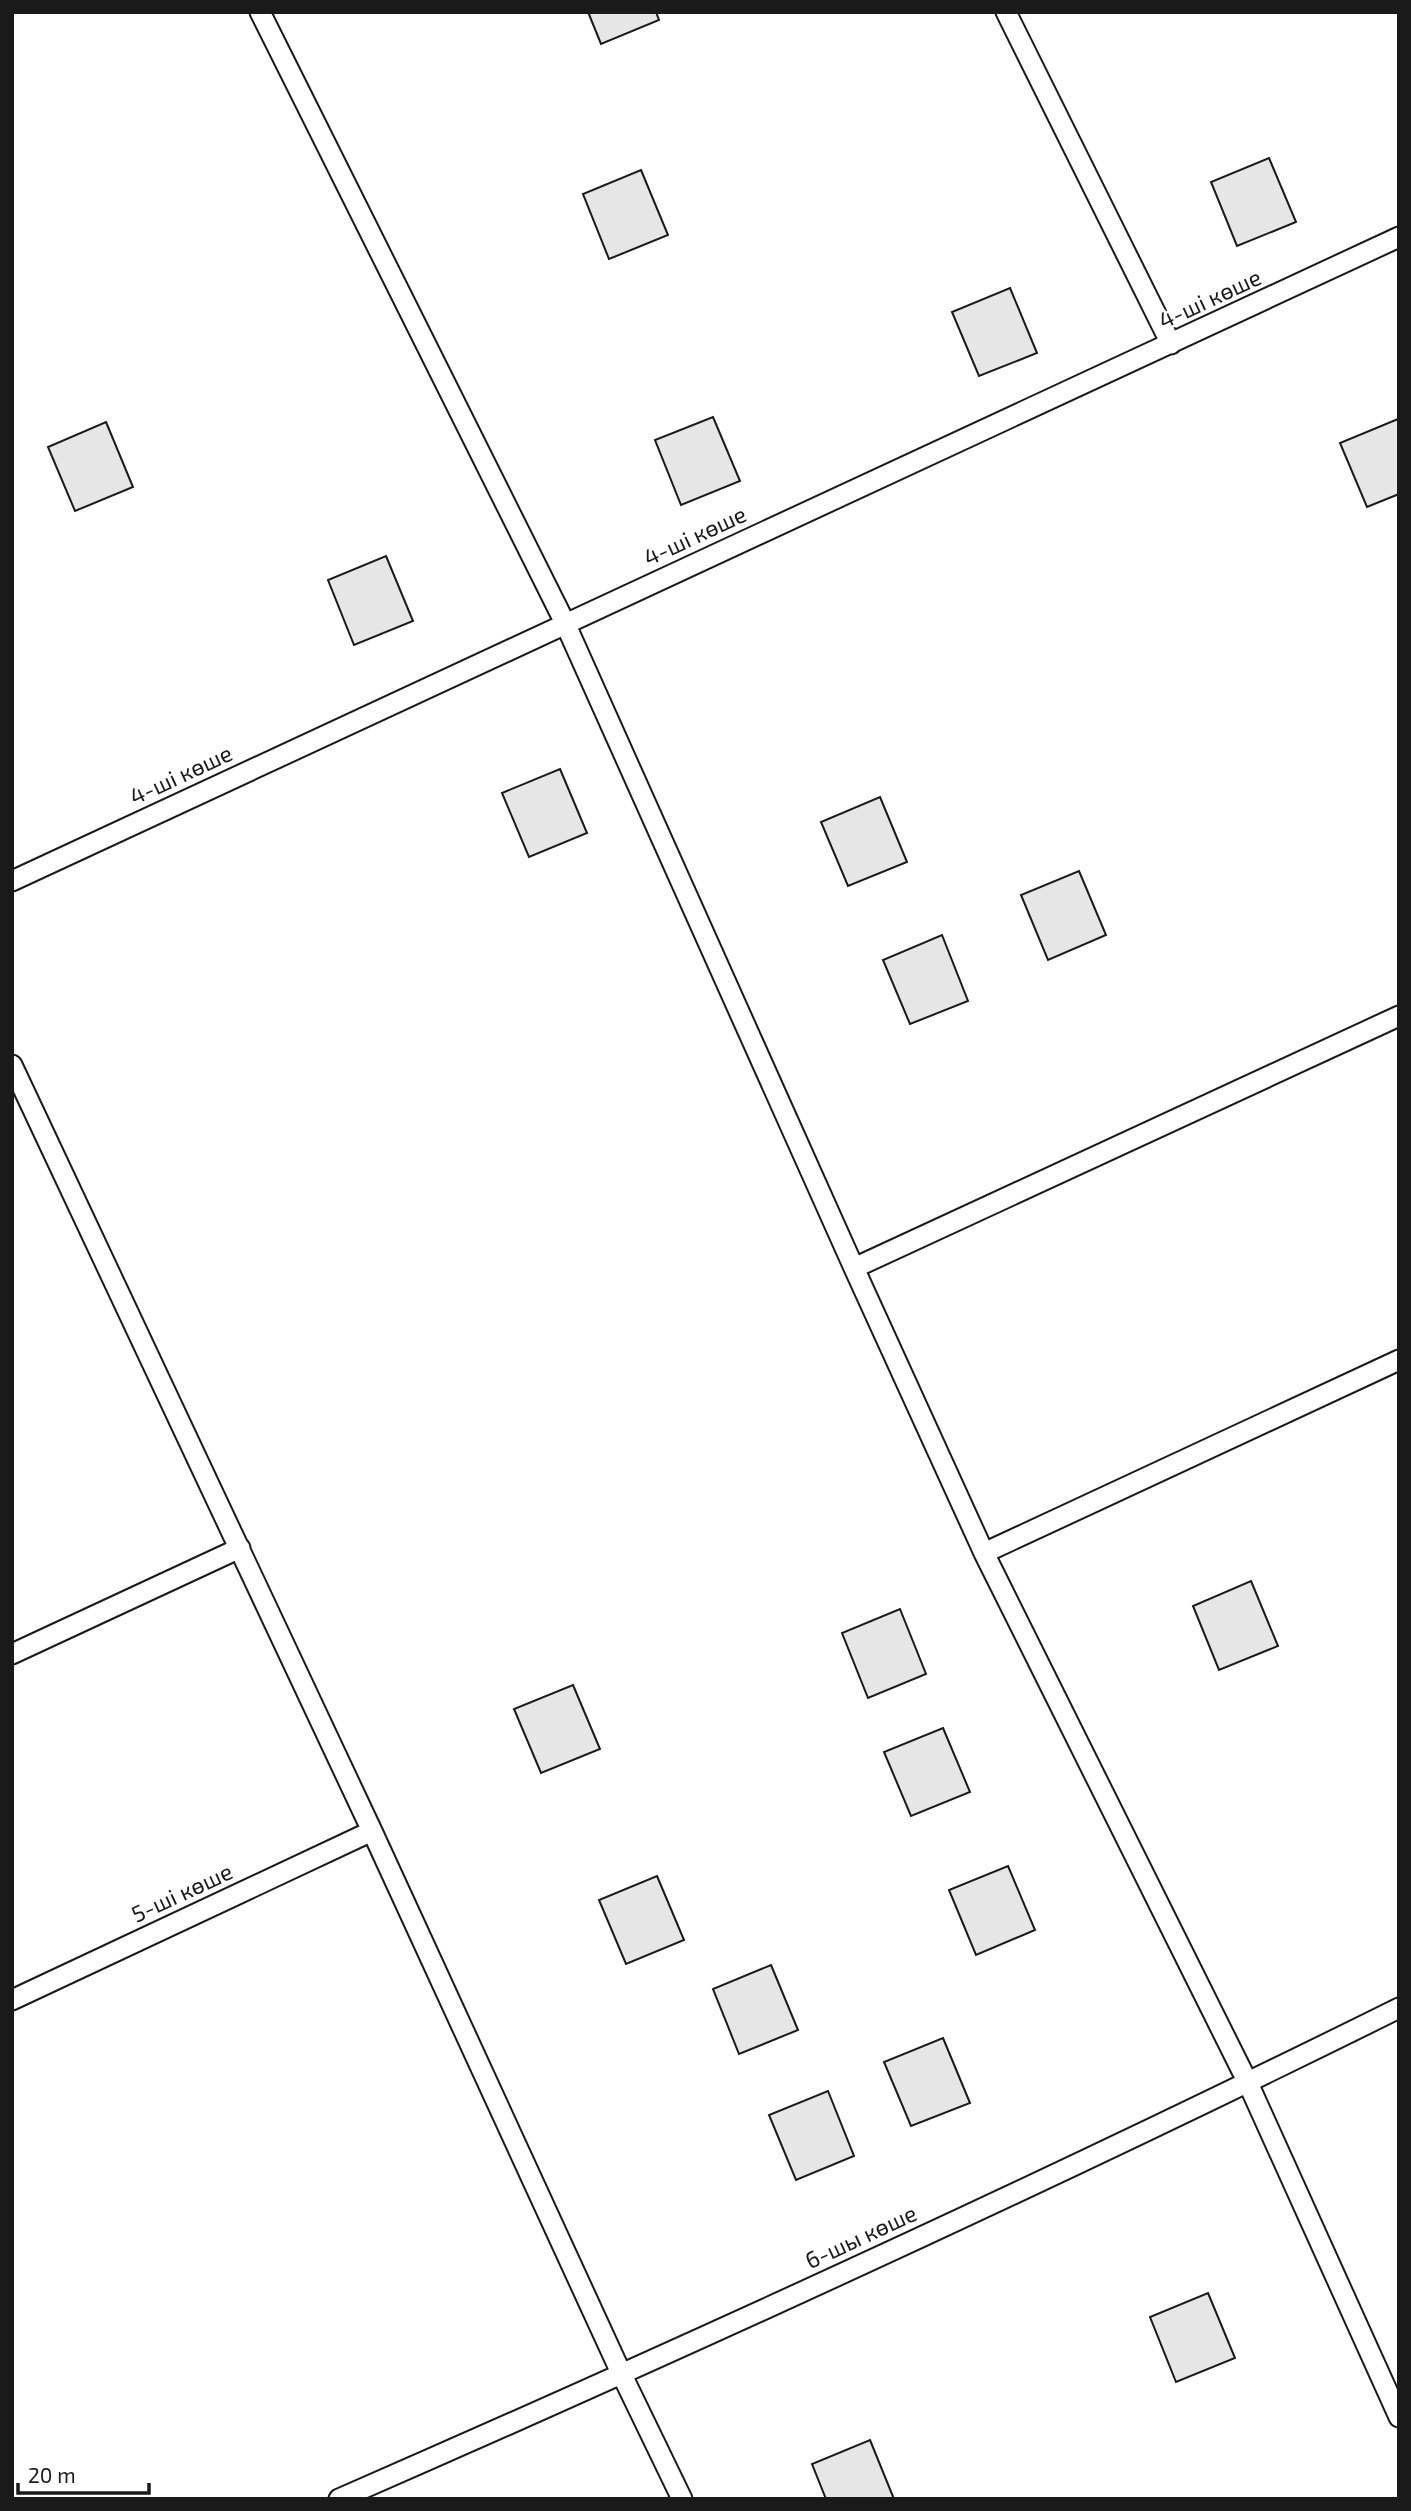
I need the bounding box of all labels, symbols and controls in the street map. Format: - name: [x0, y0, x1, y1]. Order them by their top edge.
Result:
- street label: 4-ші көше: [1154, 262, 1265, 334]
- street label: 4-ші көше: [639, 499, 750, 571]
- street label: 4-ші көше: [125, 738, 236, 810]
- street label: 5-ші көше: [127, 1857, 237, 1928]
- street label: 6-шы көше: [800, 2198, 921, 2274]
- scale bar: [18, 2452, 149, 2496]
- text: 20 m: [28, 2462, 76, 2487]

